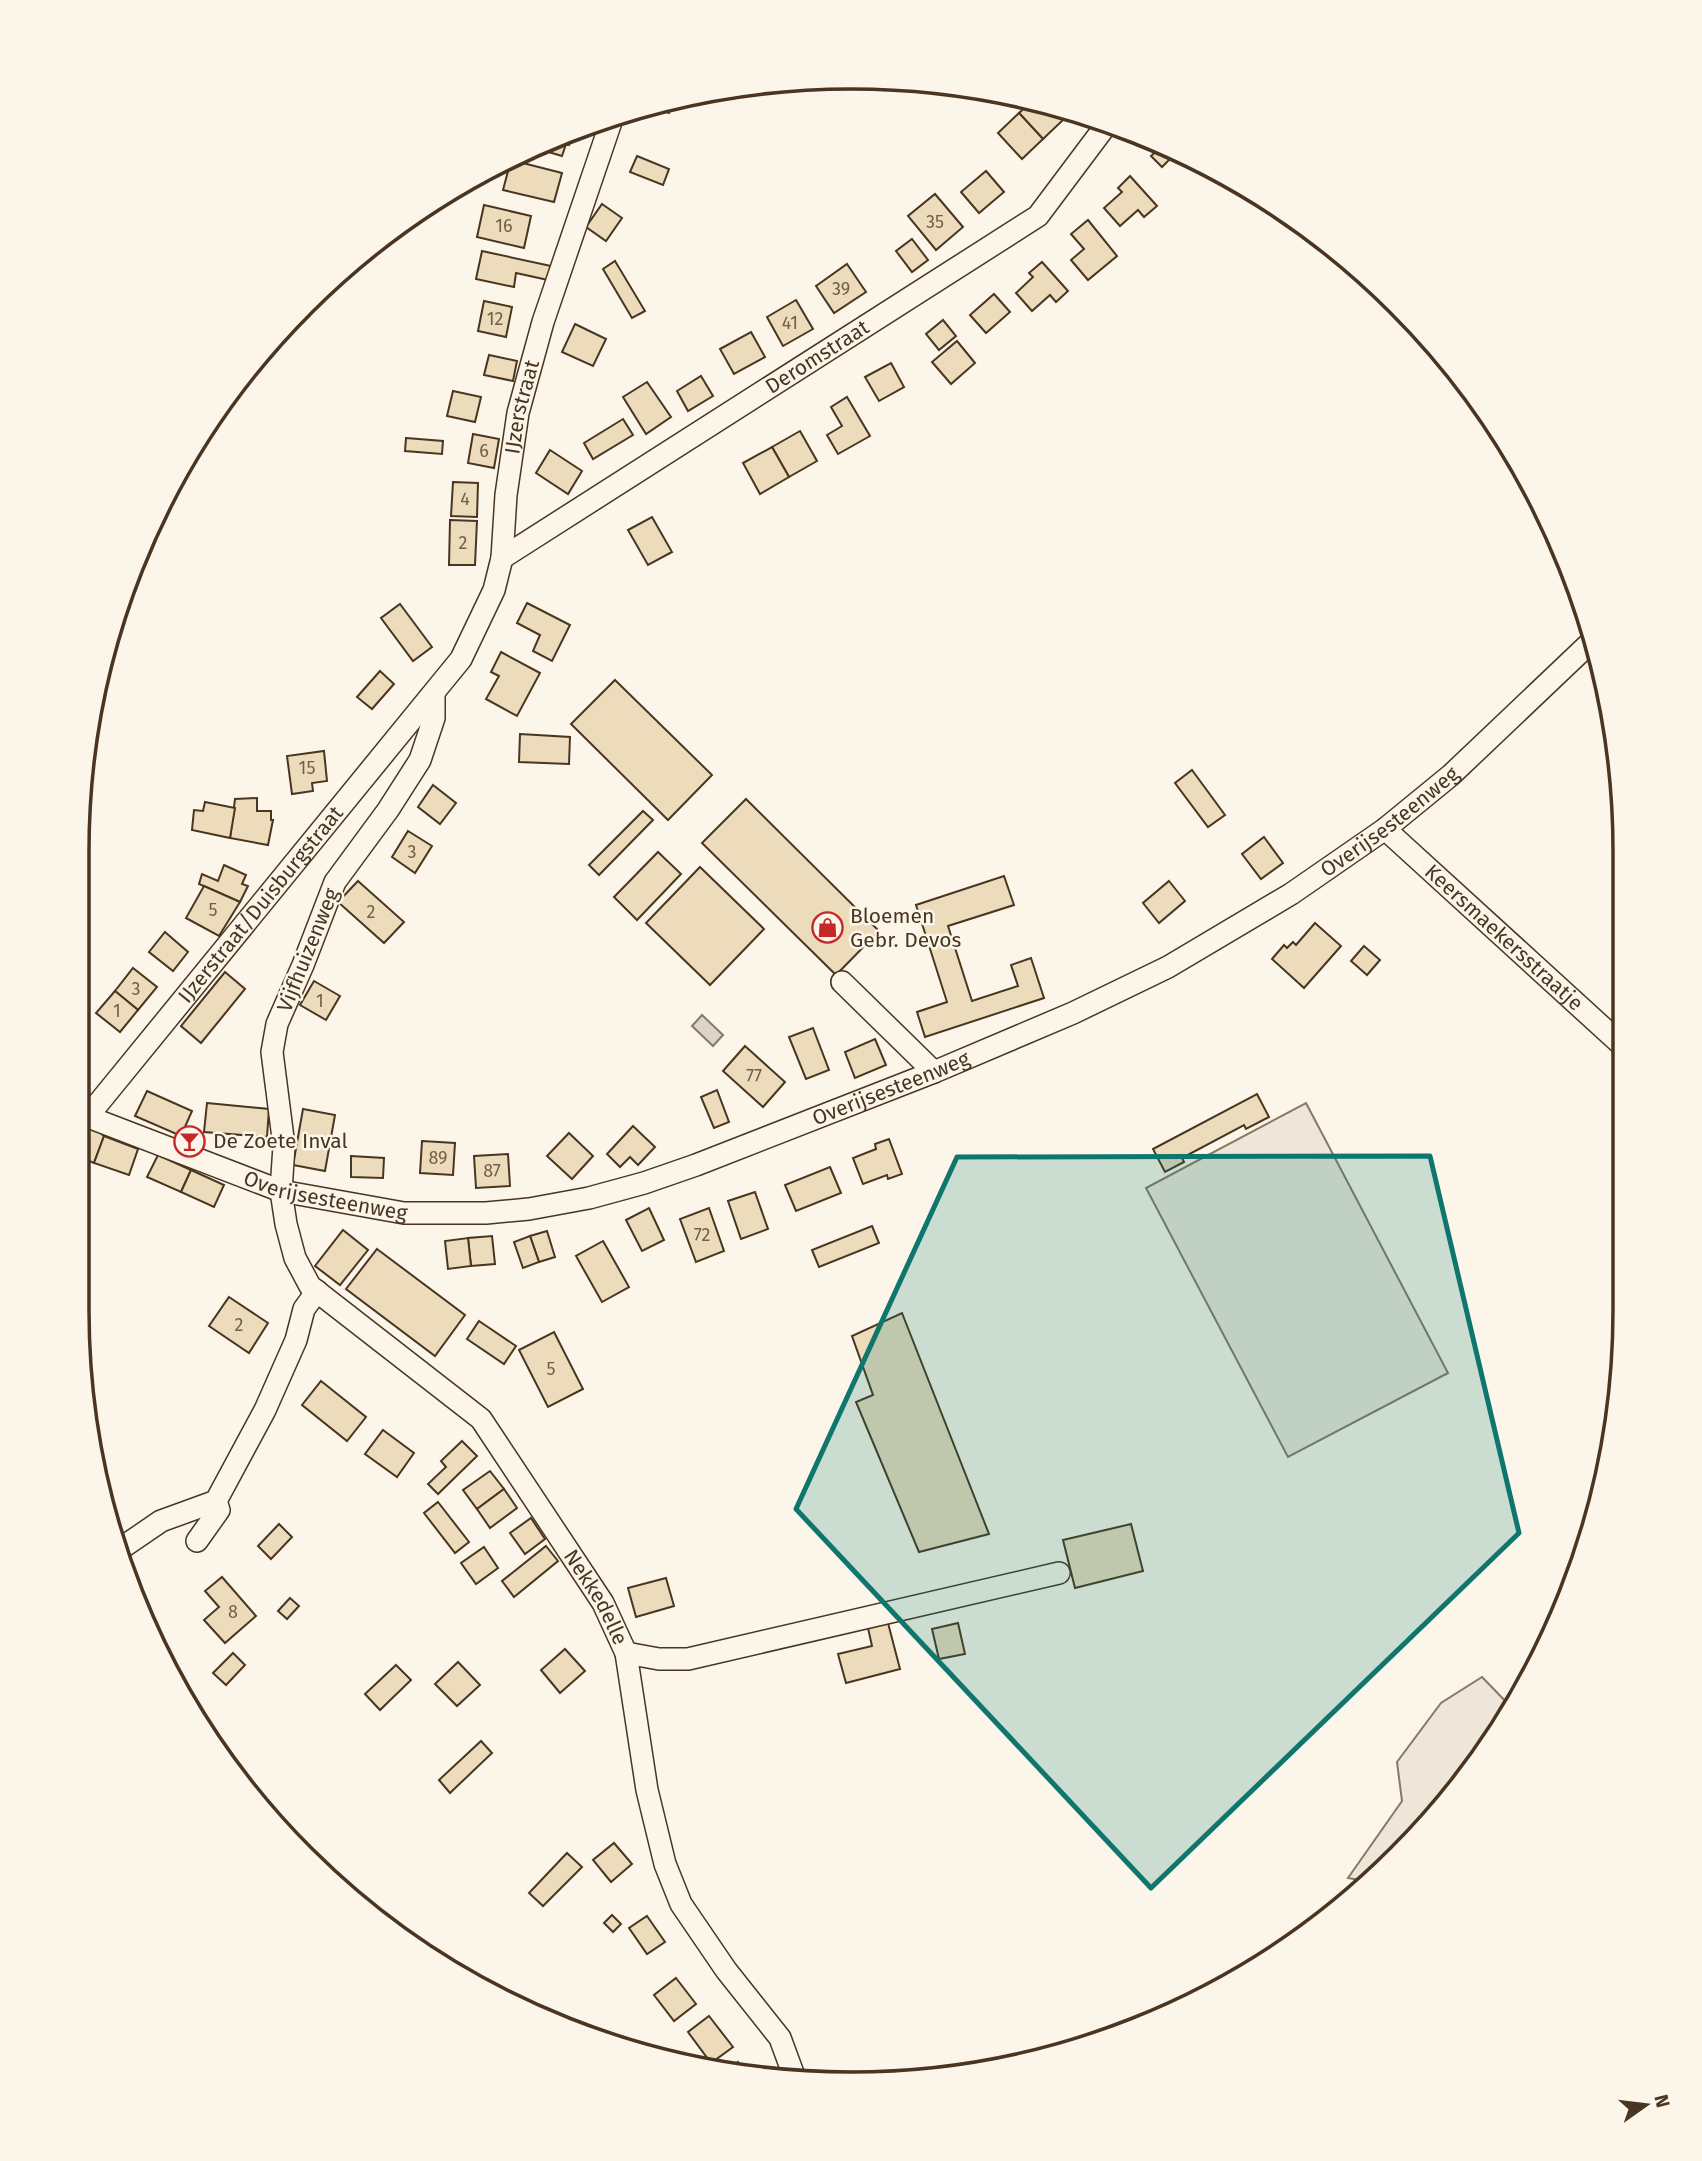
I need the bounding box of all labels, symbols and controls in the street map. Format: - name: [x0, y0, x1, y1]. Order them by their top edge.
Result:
- house number: 35: [926, 211, 944, 233]
- house number: 16: [495, 215, 513, 237]
- house number: 39: [832, 278, 850, 300]
- house number: 12: [487, 308, 503, 330]
- house number: 41: [782, 312, 798, 334]
- street label: Deromstraat: [761, 314, 874, 399]
- street label: IJzerstraat: [499, 356, 545, 456]
- house number: 6: [479, 440, 489, 462]
- house number: 4: [460, 488, 470, 510]
- house number: 2: [459, 532, 468, 554]
- house number: 15: [299, 757, 315, 779]
- street label: Overijsesteenweg: [1315, 761, 1465, 883]
- street label: IJzerstraat/Duisburgstraat: [172, 800, 349, 1008]
- house number: 3: [408, 841, 416, 863]
- street label: Keersmaekersstraatje: [1419, 859, 1589, 1016]
- street label: Vijfhuizenweg: [271, 884, 345, 1016]
- house number: 5: [208, 899, 218, 921]
- house number: 2: [367, 901, 376, 923]
- place label: Bloemen Gebr. Devos: [850, 903, 962, 953]
- shop icon: Bloemen Gebr. Devos: [810, 911, 844, 945]
- house number: 3: [132, 978, 140, 1000]
- house number: 1: [316, 990, 324, 1012]
- house number: 1: [113, 1000, 121, 1022]
- street label: Overijsesteenweg: [808, 1045, 974, 1131]
- house number: 77: [746, 1065, 762, 1087]
- bar icon: De Zoete Inval: [173, 1124, 207, 1158]
- place label: De Zoete Inval: [213, 1128, 348, 1154]
- house number: 89: [428, 1147, 448, 1169]
- house number: 87: [483, 1160, 501, 1182]
- street label: Overijsesteenweg: [240, 1165, 409, 1226]
- house number: 72: [694, 1224, 710, 1246]
- house number: 2: [235, 1314, 244, 1336]
- house number: 5: [546, 1358, 556, 1380]
- street label: Nekkedelle: [558, 1544, 633, 1649]
- house number: 8: [228, 1601, 238, 1623]
- north arrow: [1611, 2070, 1681, 2140]
- text: N: [1649, 2092, 1675, 2110]

